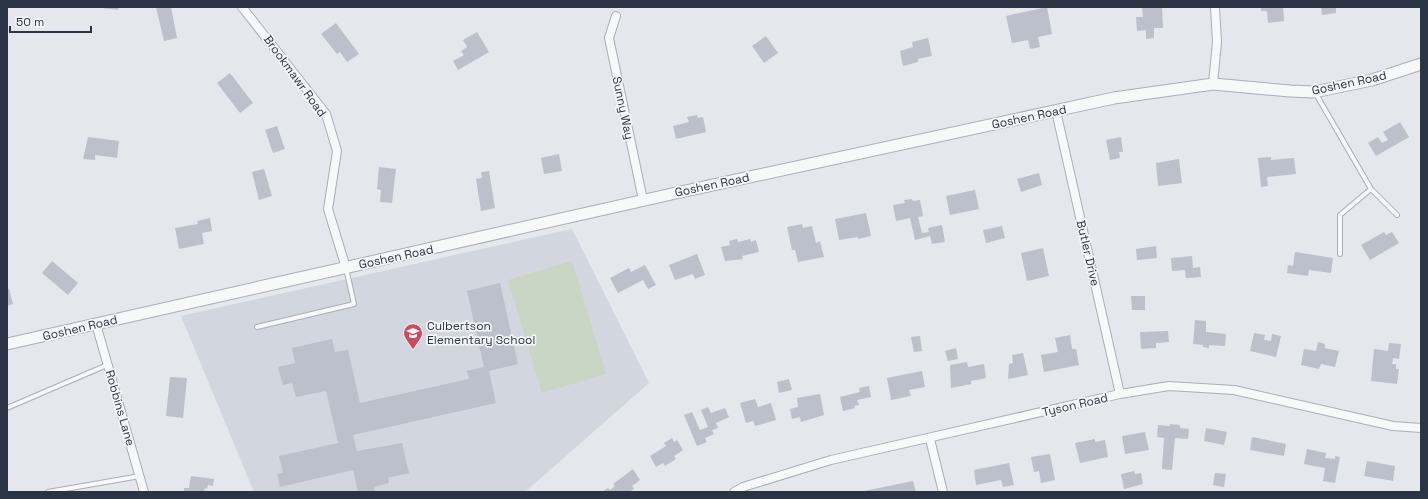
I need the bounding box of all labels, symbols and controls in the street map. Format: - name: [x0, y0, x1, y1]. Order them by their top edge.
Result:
- scale bar: [10, 8, 91, 34]
- text: 50 m: [16, 14, 44, 30]
- street label: Brookmawr Road: [260, 32, 330, 120]
- street label: Goshen Road: [1310, 67, 1388, 99]
- street label: Sunny Way: [609, 75, 637, 141]
- street label: Goshen Road: [990, 101, 1068, 133]
- street label: Goshen Road: [673, 169, 751, 201]
- street label: Butler Drive: [1073, 218, 1103, 288]
- street label: Goshen Road: [357, 241, 435, 273]
- street label: Goshen Road: [41, 312, 119, 344]
- place label: Culbertson Elementary School: [427, 318, 535, 348]
- school or university icon: Culbertson Elementary School: [402, 322, 424, 350]
- street label: Robbins Lane: [102, 368, 138, 448]
- street label: Tyson Road: [1040, 390, 1110, 420]

